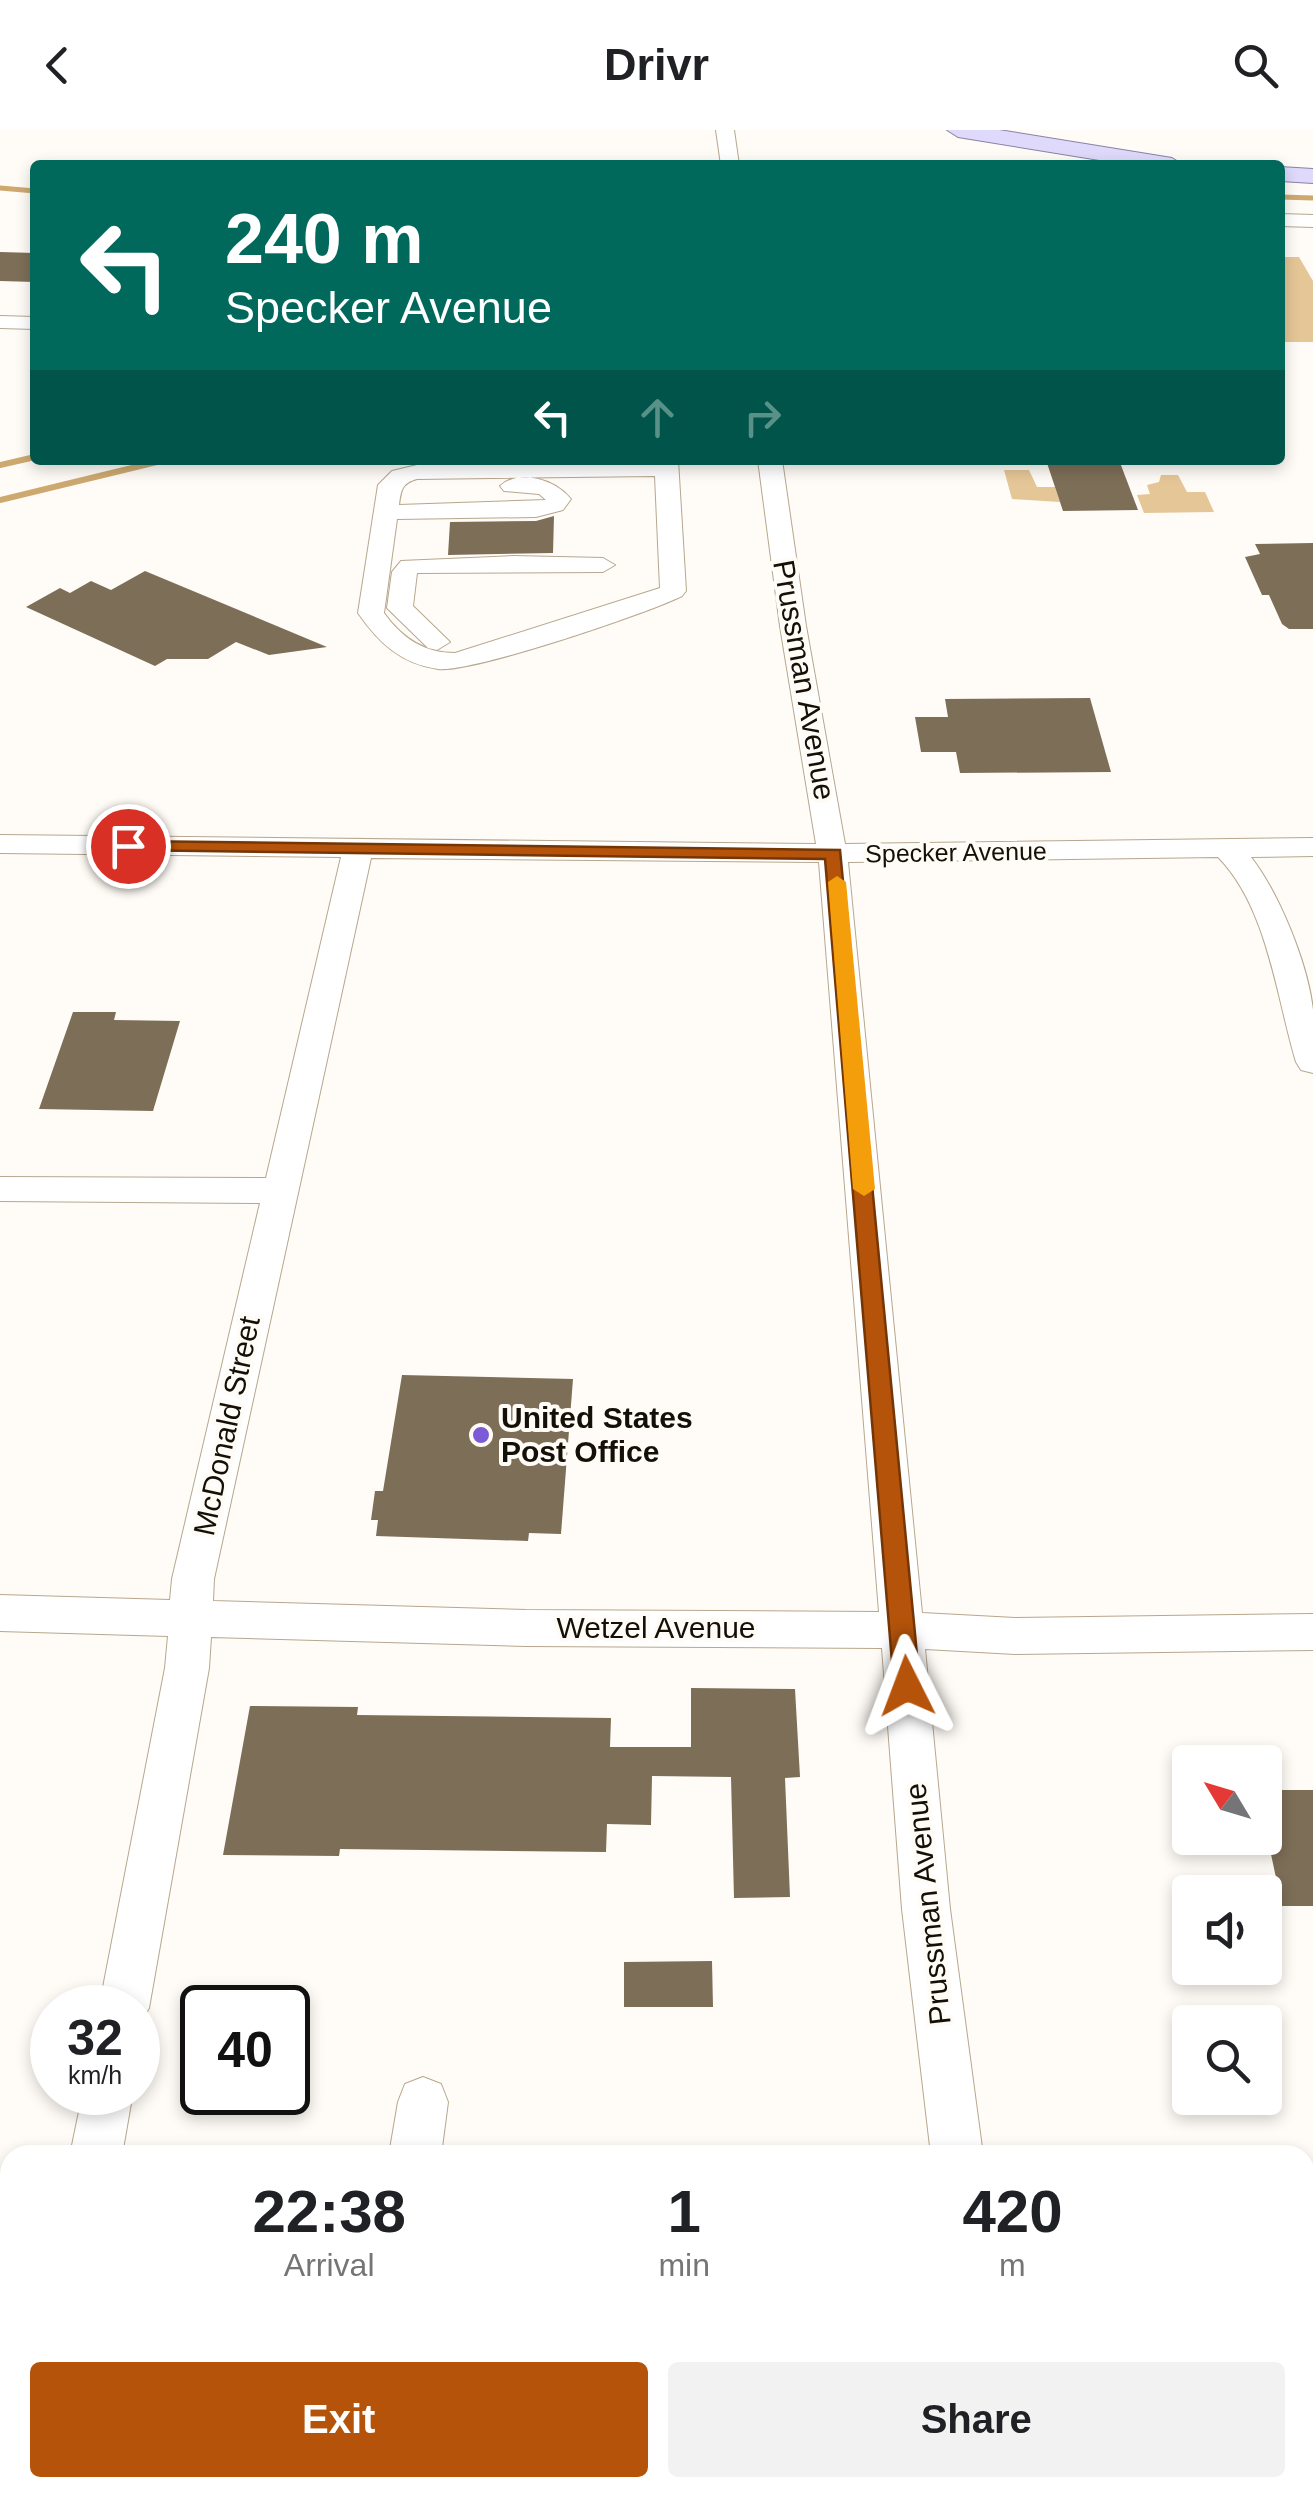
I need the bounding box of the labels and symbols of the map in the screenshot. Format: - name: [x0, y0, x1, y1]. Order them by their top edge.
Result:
- street label: Prussman Avenue: [767, 557, 842, 802]
- pin: [86, 804, 171, 889]
- street label: Specker Avenue: [865, 836, 1047, 868]
- street label: McDonald Street: [187, 1313, 266, 1539]
- place label: United States Post Office: [501, 1401, 693, 1468]
- marker: United States Post Office: [470, 1424, 492, 1446]
- street label: Wetzel Avenue: [556, 1611, 756, 1644]
- position arrow: [855, 1634, 959, 1738]
- north arrow: [1172, 1745, 1282, 1855]
- street label: Prussman Avenue: [898, 1782, 957, 2027]
- speed limit sign: 40: [180, 1985, 310, 2115]

